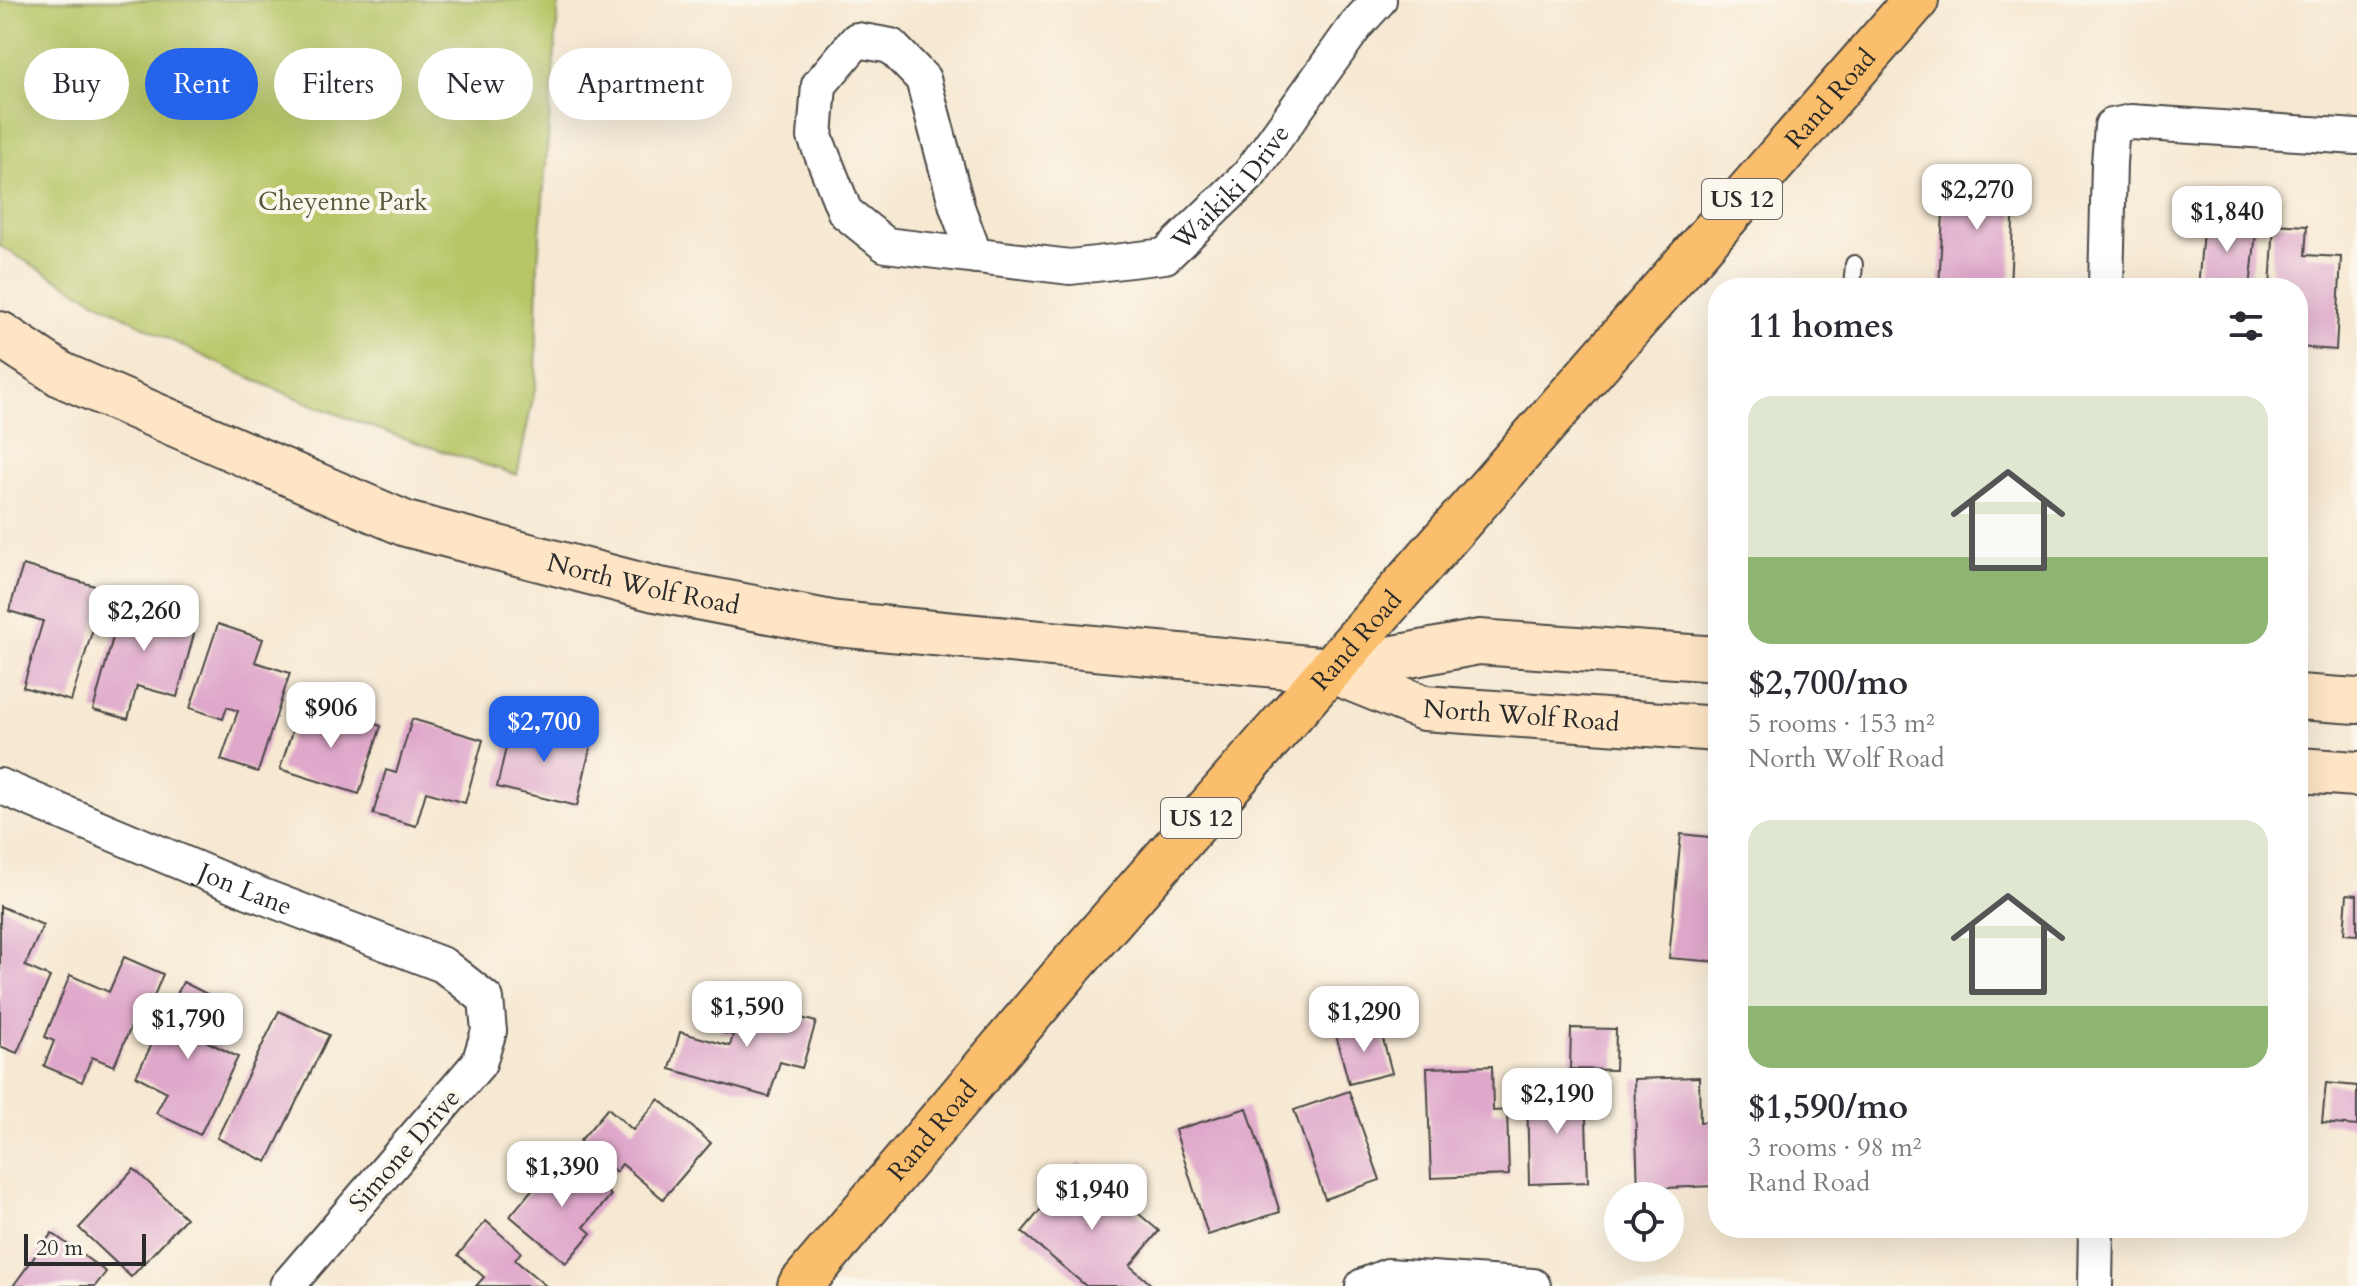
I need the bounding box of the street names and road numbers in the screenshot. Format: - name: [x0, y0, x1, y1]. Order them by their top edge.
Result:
- street label: Rand Road: [1777, 41, 1884, 156]
- street label: Waikiki Drive: [1164, 117, 1298, 259]
- road number: US 12: [1702, 179, 1782, 219]
- street label: North Wolf Road: [543, 545, 743, 623]
- street label: Rand Road: [1303, 583, 1410, 698]
- street label: North Wolf Road: [1422, 691, 1621, 740]
- road number: US 12: [1161, 798, 1241, 838]
- street label: Jon Lane: [189, 853, 297, 924]
- street label: Rand Road: [879, 1073, 985, 1189]
- street label: Simone Drive: [341, 1081, 468, 1219]

